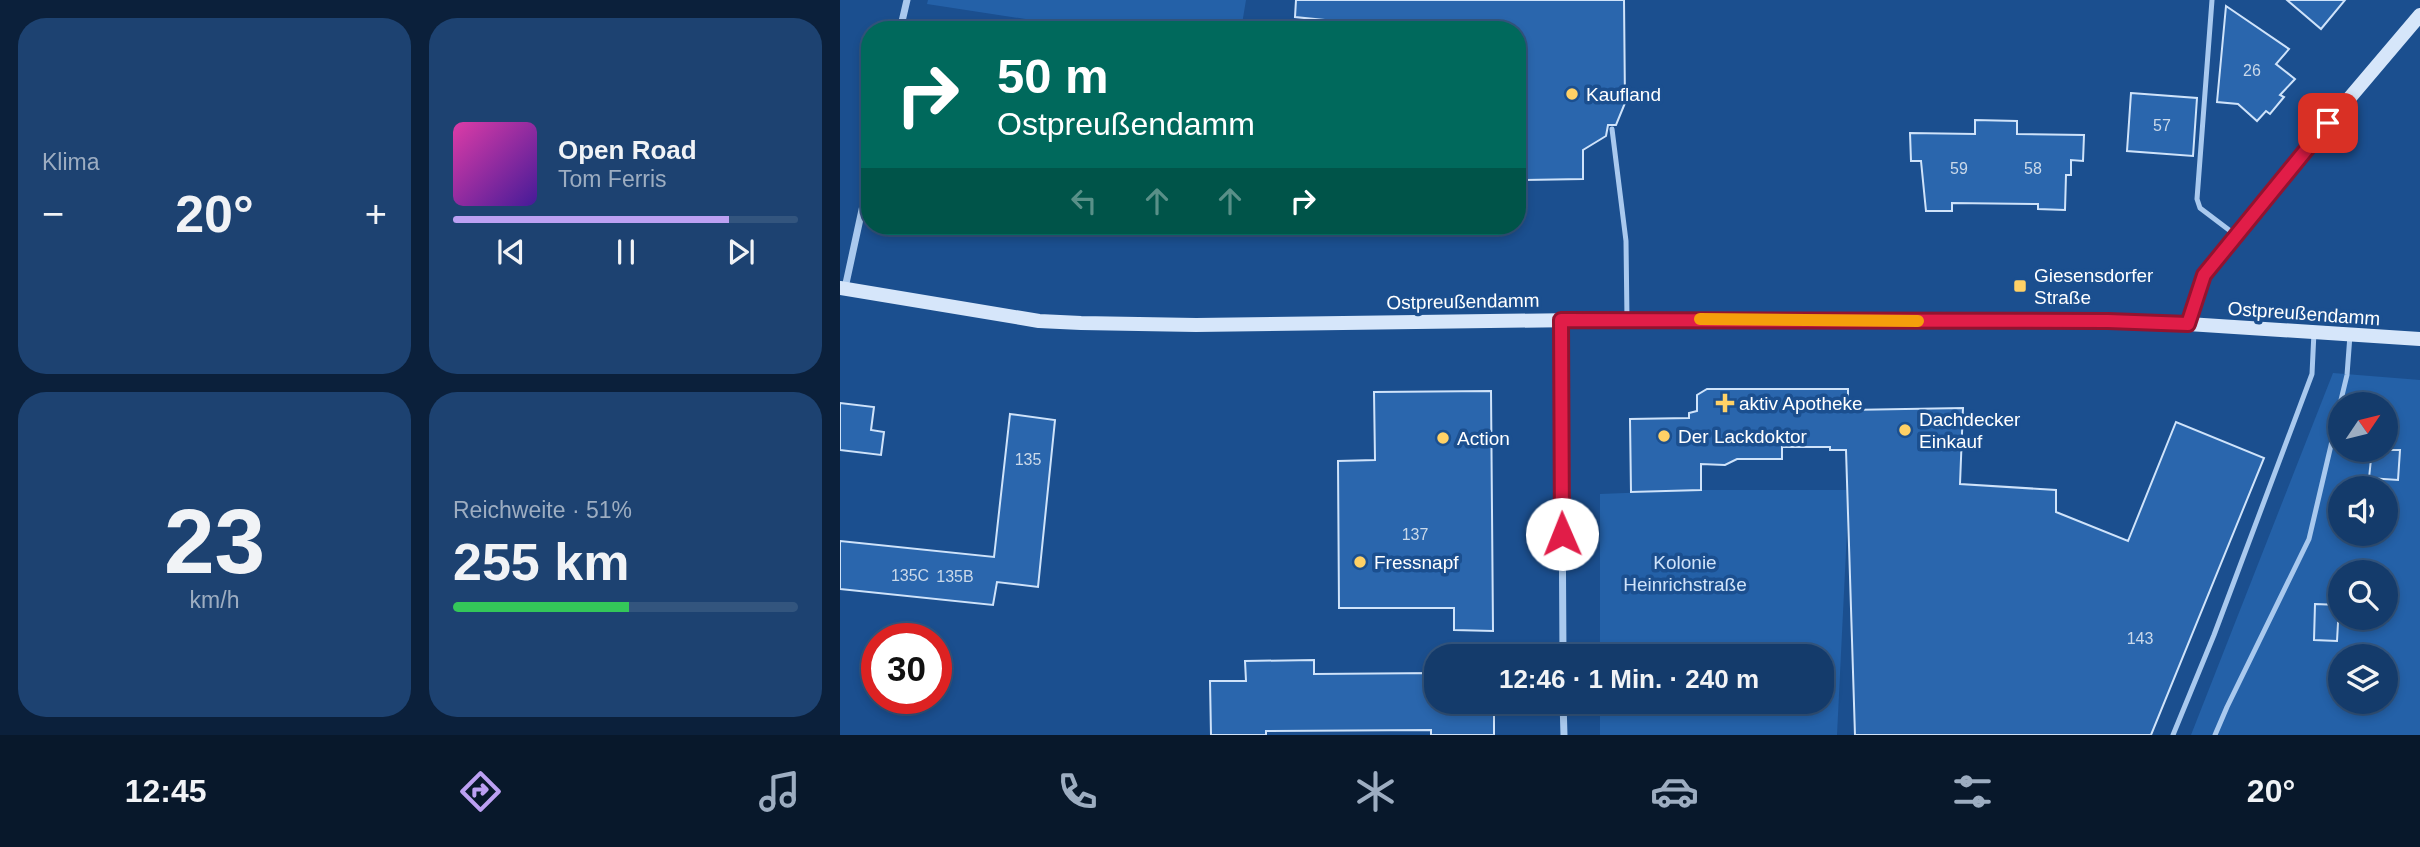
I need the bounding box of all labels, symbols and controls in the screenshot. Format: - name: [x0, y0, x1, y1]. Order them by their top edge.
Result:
- icon: right: [882, 49, 973, 140]
- text: 50 m: [997, 49, 1109, 103]
- house number: 26: [2243, 62, 2261, 79]
- place label: Kaufland: [1586, 84, 1661, 105]
- marker: Kaufland: [1564, 86, 1580, 102]
- pin: [2298, 93, 2358, 153]
- icon: arrive: [2309, 104, 2347, 142]
- text: Ostpreußendamm: [997, 106, 1255, 142]
- house number: 57: [2153, 117, 2171, 134]
- text: Open Road: [558, 135, 697, 165]
- text: Klima: [42, 149, 100, 175]
- house number: 59: [1950, 160, 1968, 177]
- house number: 58: [2024, 160, 2042, 177]
- text: Tom Ferris: [558, 166, 667, 192]
- icon: left: [1065, 182, 1103, 220]
- icon: ahead: [1138, 182, 1176, 220]
- icon: ahead: [1211, 182, 1249, 220]
- icon: right: [1284, 182, 1322, 220]
- text: 20°: [175, 185, 254, 243]
- text: −: [42, 193, 64, 235]
- text: +: [365, 193, 387, 235]
- icon: previous: [492, 233, 530, 271]
- icon: pause: [607, 233, 645, 271]
- icon: next: [722, 233, 760, 271]
- place label: Giesensdorfer Straße: [2034, 265, 2154, 308]
- marker: Giesensdorfer Straße: [2012, 278, 2028, 294]
- street label: Ostpreußendamm: [1386, 290, 1540, 313]
- street label: Ostpreußendamm: [2227, 298, 2381, 329]
- north arrow: [2328, 392, 2398, 462]
- map controls: [2328, 392, 2398, 714]
- place label: aktiv Apotheke: [1739, 393, 1863, 414]
- marker: aktiv Apotheke: [1717, 395, 1733, 411]
- place label: Dachdecker Einkauf: [1919, 409, 2021, 452]
- marker: Dachdecker Einkauf: [1897, 422, 1913, 438]
- place label: Der Lackdoktor: [1678, 426, 1808, 447]
- place label: Action: [1457, 428, 1510, 449]
- marker: Der Lackdoktor: [1656, 428, 1672, 444]
- marker: Action: [1435, 430, 1451, 446]
- house number: 135: [1015, 451, 1041, 468]
- button: sound: [2328, 476, 2398, 546]
- text: 23: [164, 491, 265, 592]
- text: Reichweite · 51%: [453, 497, 632, 523]
- position arrow: [1525, 497, 1599, 571]
- house number: 137: [1402, 526, 1428, 543]
- text: 255 km: [453, 533, 629, 591]
- place label: Fressnapf: [1374, 552, 1459, 573]
- park label: Kolonie Heinrichstraße: [1623, 552, 1747, 595]
- marker: Fressnapf: [1352, 554, 1368, 570]
- button: search: [2328, 560, 2398, 630]
- house number: 135C: [891, 567, 929, 584]
- house number: 135B: [936, 568, 974, 585]
- text: km/h: [190, 587, 239, 613]
- speed limit sign: 30: [861, 623, 952, 714]
- house number: 143: [2127, 630, 2153, 647]
- button: layers: [2328, 644, 2398, 714]
- text: 12:46 · 1 Min. · 240 m: [1499, 664, 1759, 694]
- icon: directions: [456, 767, 505, 816]
- icon: music: [755, 767, 804, 816]
- icon: phone: [1053, 767, 1102, 816]
- icon: climate: [1351, 767, 1400, 816]
- icon: car: [1650, 767, 1699, 816]
- icon: filters: [1948, 767, 1997, 816]
- text: 12:45: [125, 773, 207, 809]
- text: 20°: [2247, 773, 2295, 809]

